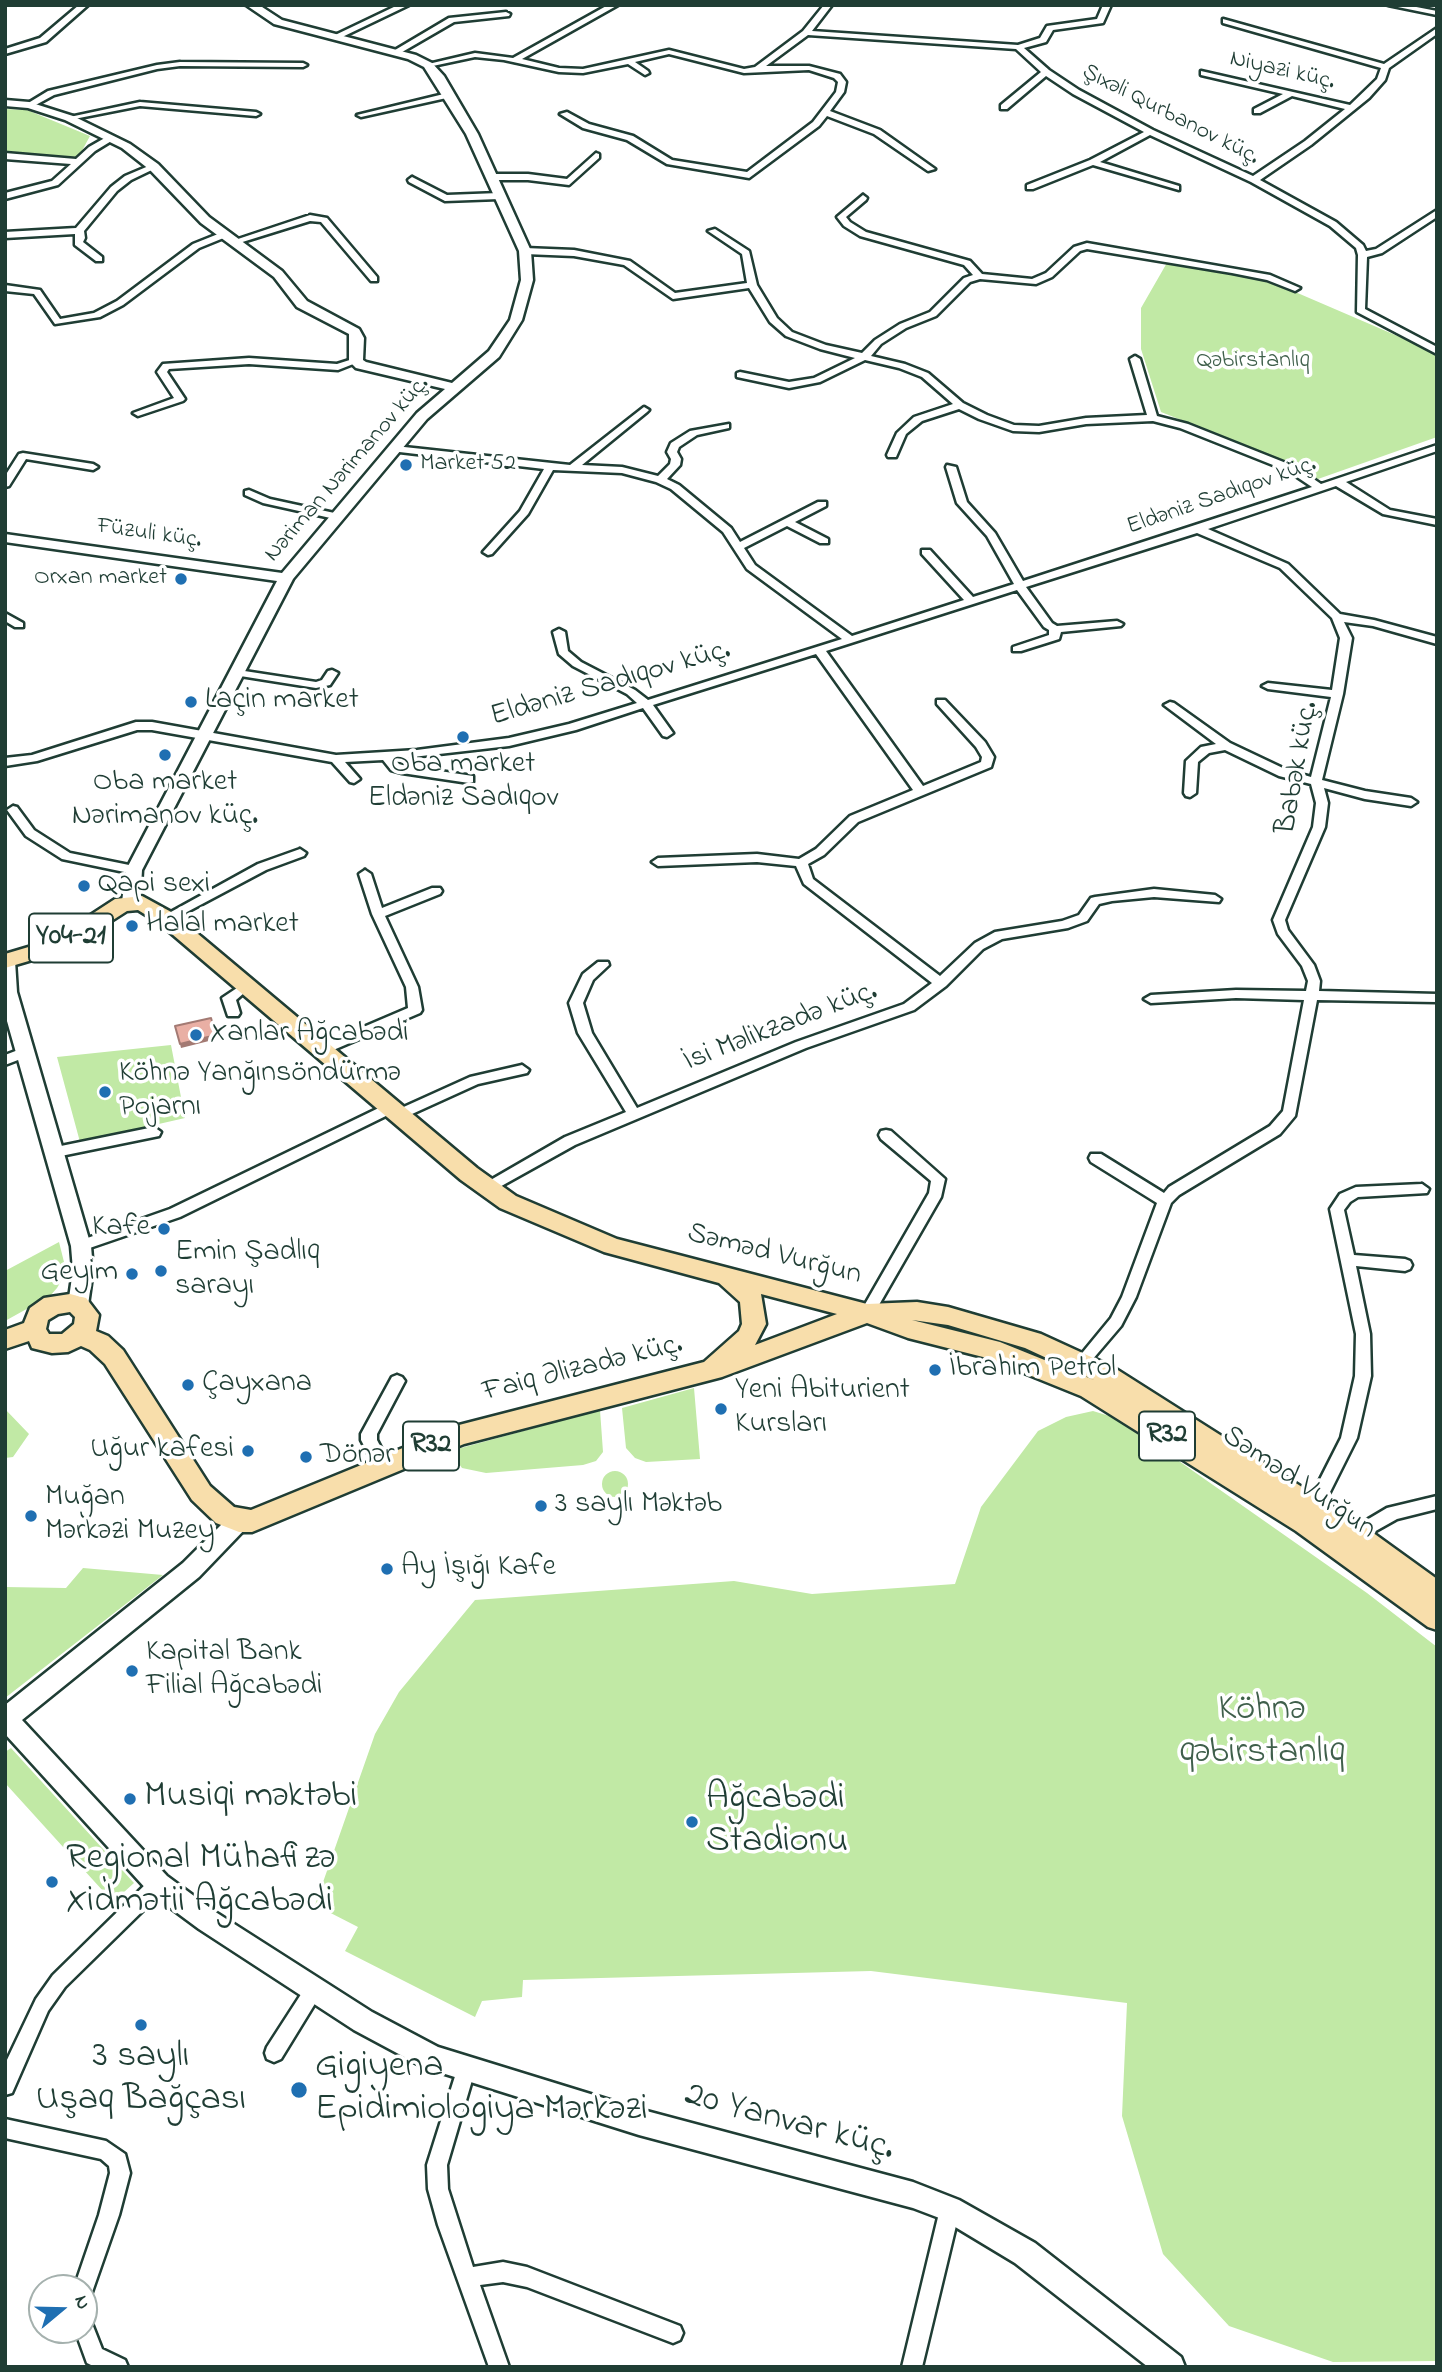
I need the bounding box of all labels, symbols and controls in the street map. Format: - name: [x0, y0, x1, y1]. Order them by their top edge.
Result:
- street label: Niyazi küç.: [1227, 46, 1337, 98]
- street label: Şıxəli Qurbanov küç.: [1077, 59, 1263, 173]
- park label: Qəbirstanlıq: [1197, 348, 1309, 376]
- street label: Nəriman Nərimanov küç.: [259, 371, 437, 569]
- place label: Market 52: [420, 451, 516, 479]
- street label: Eldəniz Sadıqov küç.: [1124, 451, 1320, 543]
- marker: Market 52: [398, 457, 414, 473]
- street label: Füzuli küç.: [95, 513, 203, 557]
- place label: Orxan market: [34, 565, 167, 593]
- marker: Orxan market: [173, 571, 189, 587]
- street label: Eldəniz Sadıqov küç.: [487, 634, 735, 736]
- place label: Laçin market: [205, 684, 359, 720]
- marker: Laçin market: [183, 694, 199, 710]
- street label: Babək küç.: [1270, 699, 1328, 837]
- marker: Oba market Eldəniz Sadıqov: [455, 729, 471, 745]
- marker: Oba market Nərimanov küç.: [157, 747, 173, 763]
- place label: Oba market Eldəniz Sadıqov: [368, 748, 558, 818]
- place label: Oba market Nərimanov küç.: [72, 766, 258, 836]
- place label: Qapi sexi: [98, 868, 210, 904]
- marker: Qapi sexi: [76, 878, 92, 894]
- place label: Halal market: [146, 908, 299, 944]
- road number: Y04-21: [29, 914, 113, 962]
- marker: Halal market: [124, 918, 140, 934]
- street label: İsi Məlikzadə küç.: [679, 975, 883, 1081]
- place label: Xanlar Ağcabədi: [210, 1017, 409, 1053]
- marker: Xanlar Ağcabədi: [188, 1027, 204, 1043]
- place label: Köhnə Yanğınsöndürmə Pojarnı: [119, 1057, 401, 1128]
- marker: Köhnə Yanğınsöndürmə Pojarnı: [97, 1084, 113, 1100]
- place label: Kafe: [92, 1211, 150, 1247]
- street label: Səməd Vurğun: [683, 1217, 865, 1295]
- marker: Kafe: [156, 1221, 172, 1237]
- place label: Emin Şadlıq sarayı: [175, 1236, 319, 1306]
- place label: Geyim: [40, 1256, 118, 1292]
- marker: Emin Şadlıq sarayı: [153, 1263, 169, 1279]
- marker: Geyim: [124, 1266, 140, 1282]
- street label: Faiq Əlizadə küç.: [479, 1328, 687, 1412]
- place label: İbrahim Petrol: [949, 1352, 1116, 1388]
- marker: İbrahim Petrol: [927, 1362, 943, 1378]
- place label: Çayxana: [202, 1367, 312, 1403]
- place label: Yeni Abiturient Kursları: [735, 1374, 910, 1444]
- marker: Çayxana: [180, 1377, 196, 1393]
- marker: Yeni Abiturient Kursları: [713, 1401, 729, 1417]
- road number: R32: [1139, 1412, 1195, 1460]
- street label: Səməd Vurğun: [1214, 1419, 1382, 1549]
- road number: R32: [403, 1422, 459, 1470]
- place label: Uğur kafesi: [90, 1433, 234, 1469]
- place label: Dönər: [320, 1439, 395, 1475]
- marker: Uğur kafesi: [240, 1443, 256, 1459]
- marker: Dönər: [298, 1449, 314, 1465]
- place label: Muğan Mərkəzi Muzey: [45, 1481, 215, 1552]
- place label: 3 saylı Məktəb: [555, 1488, 722, 1524]
- marker: 3 saylı Məktəb: [533, 1498, 549, 1514]
- marker: Muğan Mərkəzi Muzey: [23, 1508, 39, 1524]
- place label: Ay İşığı Kafe: [401, 1551, 556, 1587]
- marker: Ay İşığı Kafe: [379, 1561, 395, 1577]
- place label: Kapital Bank Filial Ağcabədi: [146, 1636, 322, 1706]
- marker: Kapital Bank Filial Ağcabədi: [124, 1663, 140, 1679]
- park label: Köhnə qəbirstanlıq: [1179, 1690, 1345, 1777]
- place label: Musiqi məktəbi: [144, 1777, 357, 1821]
- place label: Ağcabədi Stadionu: [706, 1779, 848, 1866]
- marker: Musiqi məktəbi: [122, 1791, 138, 1807]
- marker: Ağcabədi Stadionu: [684, 1814, 700, 1830]
- place label: Regional Mühafizə Xidmətii Ağcabədi: [66, 1839, 335, 1926]
- marker: Regional Mühafizə Xidmətii Ağcabədi: [44, 1874, 60, 1890]
- marker: 3 saylı Uşaq Bağçası: [133, 2017, 149, 2033]
- place label: 3 saylı Uşaq Bağçası: [36, 2037, 246, 2124]
- place label: Gigiyena Epidimiologiya Mərkəzi: [315, 2047, 648, 2134]
- street label: 20 Yanvar küç.: [679, 2075, 899, 2173]
- marker: Gigiyena Epidimiologiya Mərkəzi: [289, 2080, 309, 2100]
- north arrow: [28, 2274, 98, 2344]
- text: N: [67, 2292, 96, 2313]

